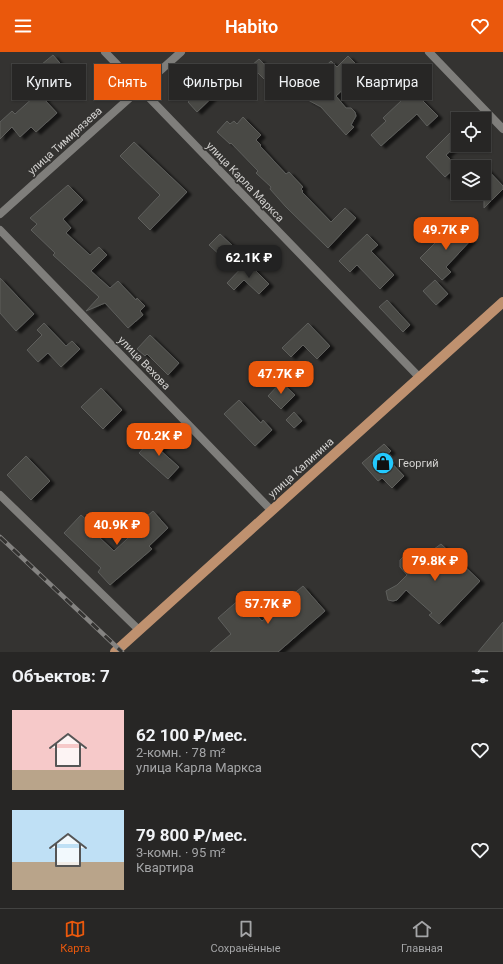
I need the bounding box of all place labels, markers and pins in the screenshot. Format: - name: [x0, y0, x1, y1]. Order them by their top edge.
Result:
- pin: 49.7K ₽: [409, 217, 483, 251]
- pin: 62.1K ₽: [212, 245, 286, 279]
- pin: 47.7K ₽: [244, 361, 318, 395]
- pin: 70.2K ₽: [122, 423, 196, 457]
- shop icon: Георгий: [370, 450, 396, 476]
- place label: Георгий: [398, 457, 439, 470]
- pin: 40.9K ₽: [80, 512, 154, 546]
- pin: 79.8K ₽: [398, 548, 472, 582]
- pin: 57.7K ₽: [231, 591, 305, 625]

